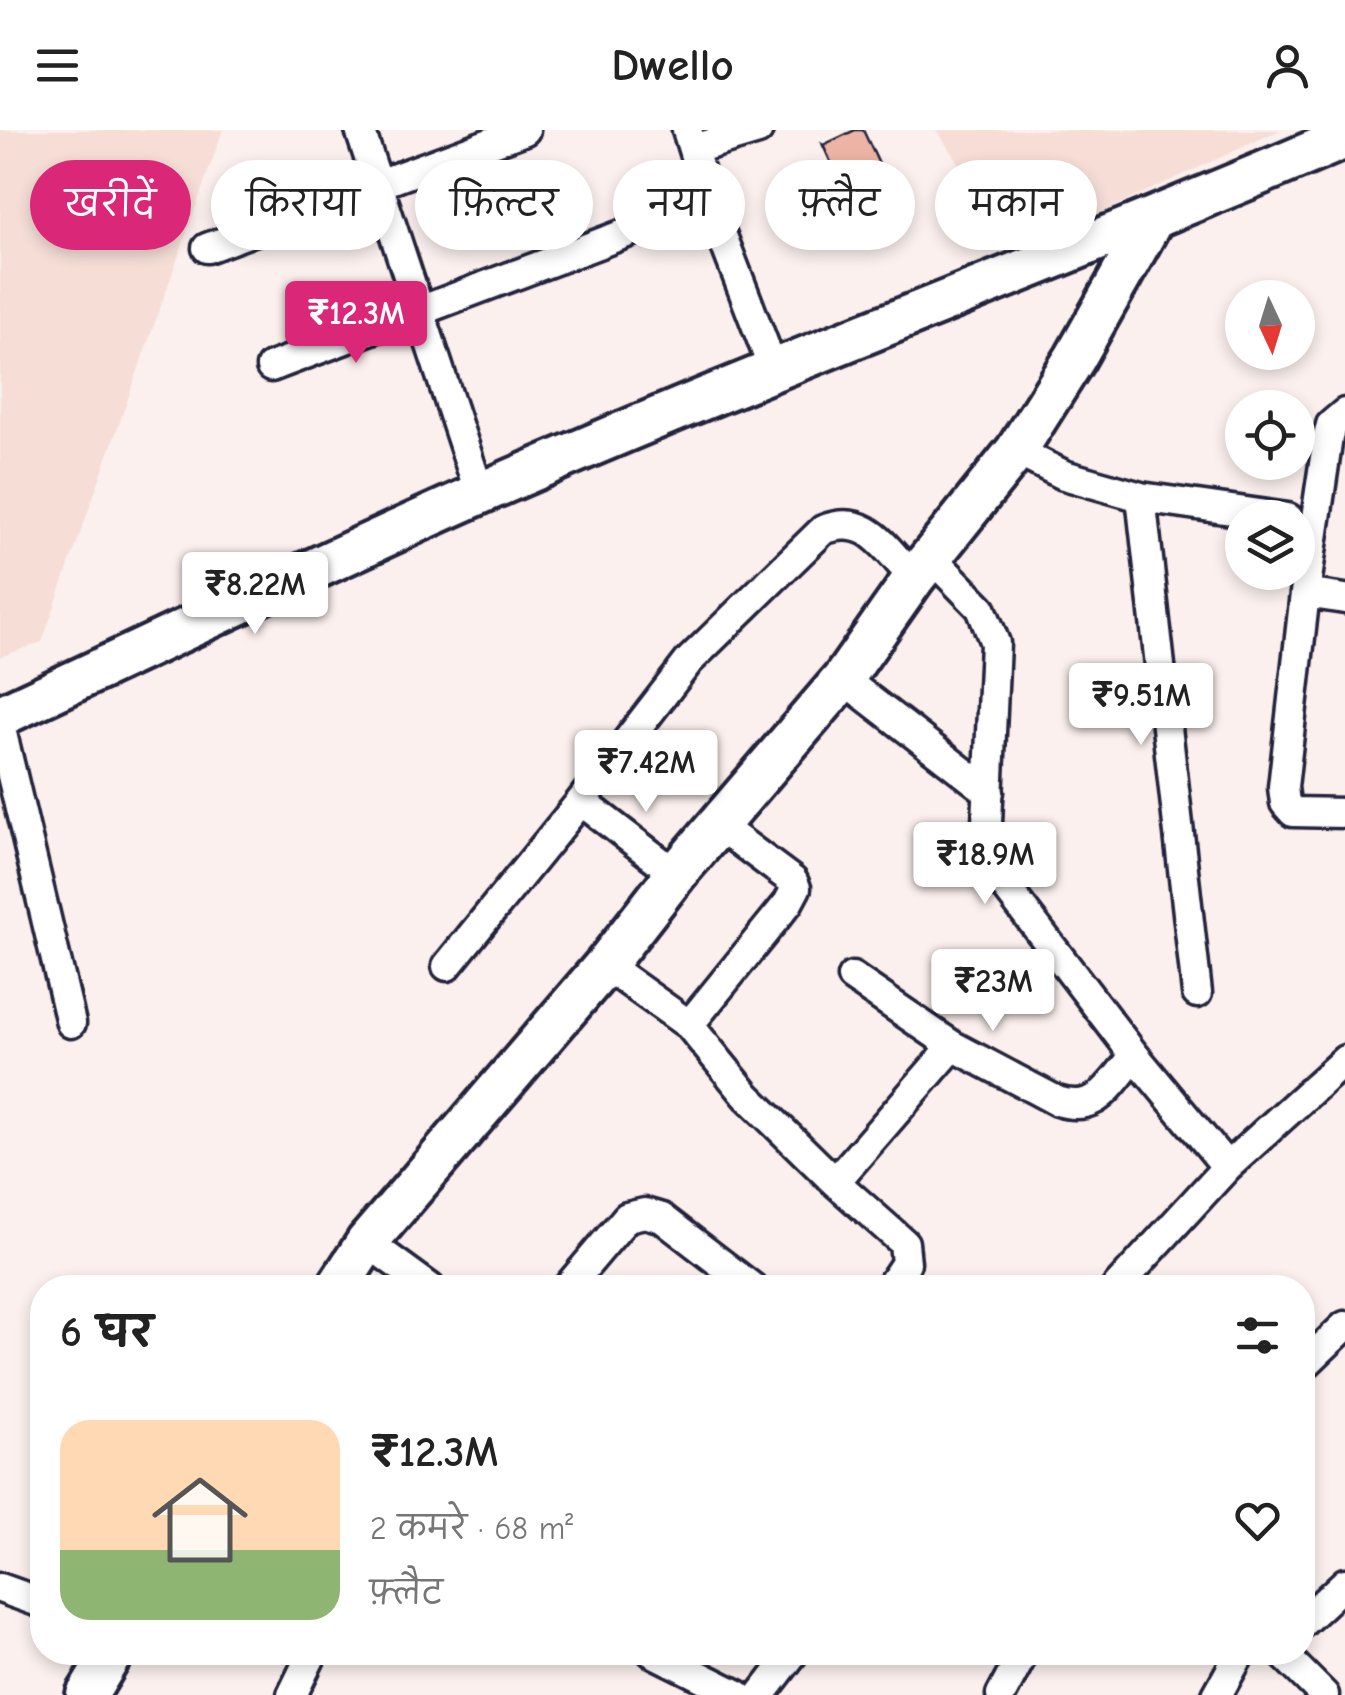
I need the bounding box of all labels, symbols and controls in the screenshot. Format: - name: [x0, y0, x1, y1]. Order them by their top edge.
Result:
- icon: menu: [30, 38, 85, 93]
- icon: person: [1260, 38, 1315, 93]
- text: Dwello: [611, 39, 734, 91]
- chip: खरीदें: [30, 160, 191, 250]
- chip: किराया: [211, 160, 395, 250]
- chip: फ़िल्टर: [415, 160, 593, 250]
- chip: नया: [613, 160, 745, 250]
- chip: फ़्लैट: [765, 160, 915, 250]
- chip: मकान: [935, 160, 1097, 250]
- north arrow: [1225, 280, 1315, 370]
- map controls: [1225, 280, 1315, 590]
- pin: ₹12.3M: [275, 281, 437, 366]
- text: ₹12.3M: [307, 295, 405, 332]
- button: locate: [1225, 390, 1315, 480]
- button: layers: [1225, 500, 1315, 590]
- pin: ₹8.22M: [174, 552, 336, 637]
- text: ₹8.22M: [204, 566, 306, 603]
- pin: ₹9.51M: [1060, 663, 1222, 748]
- text: ₹9.51M: [1091, 677, 1191, 714]
- pin: ₹7.42M: [565, 730, 727, 815]
- text: ₹7.42M: [597, 744, 695, 781]
- pin: ₹18.9M: [904, 822, 1066, 907]
- text: ₹18.9M: [935, 836, 1035, 873]
- pin: ₹23M: [934, 949, 1052, 1034]
- text: ₹23M: [953, 963, 1033, 1000]
- text: 6 घर: [60, 1308, 153, 1357]
- icon: filters: [1230, 1308, 1285, 1363]
- text: ₹12.3M: [370, 1428, 498, 1477]
- icon: home: [140, 1460, 260, 1580]
- icon: heart: [1230, 1493, 1285, 1548]
- text: 2 कमरे · 68 m²: [370, 1510, 573, 1547]
- text: फ़्लैट: [370, 1575, 443, 1612]

